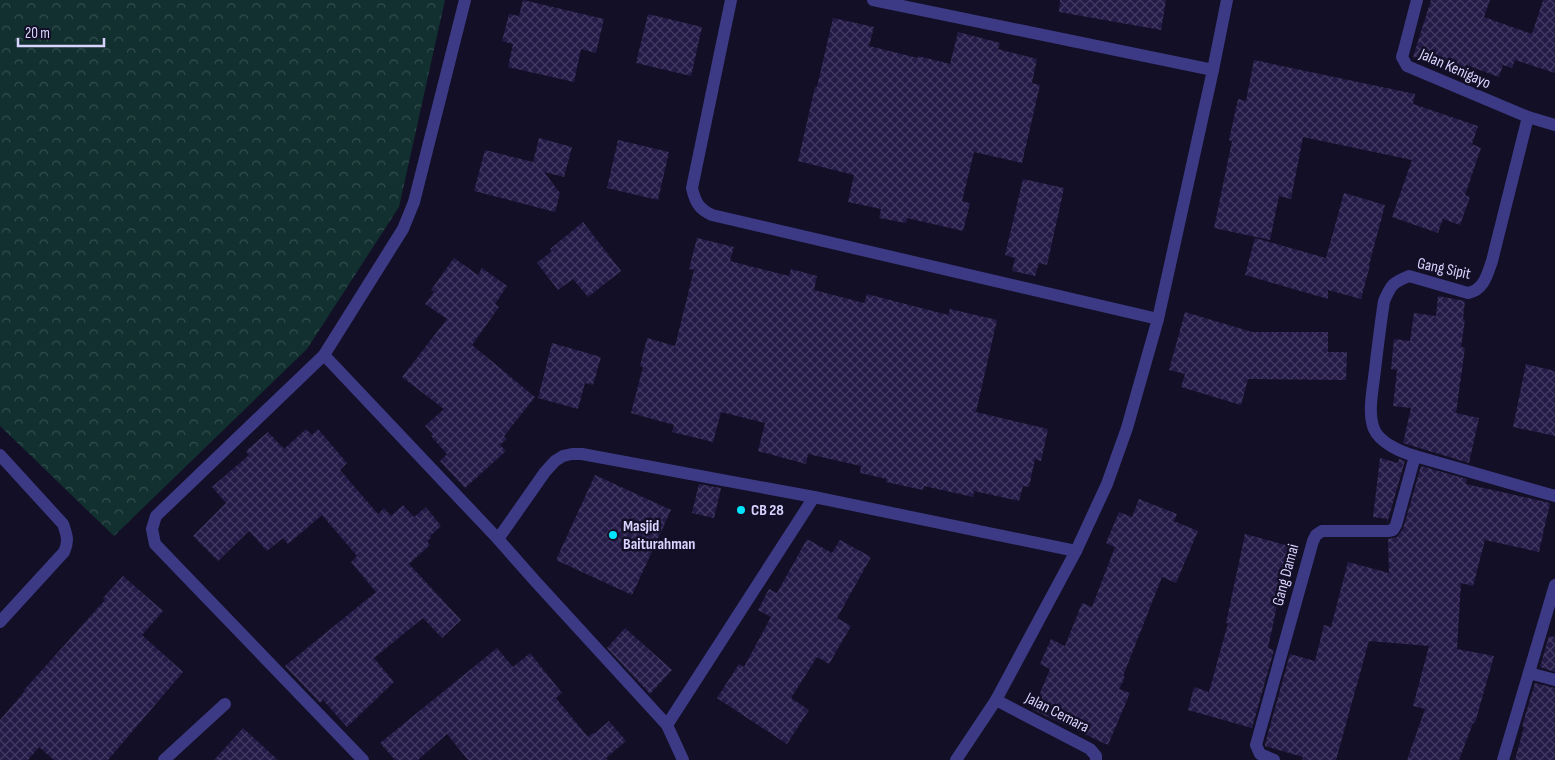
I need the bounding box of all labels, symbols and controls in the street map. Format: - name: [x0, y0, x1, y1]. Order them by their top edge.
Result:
- scale bar: [18, 15, 104, 47]
- text: 20 m: [25, 24, 50, 43]
- street label: Jalan Kenigayo: [1415, 44, 1494, 93]
- street label: Gang Sipit: [1416, 254, 1473, 284]
- place label: CB 28: [751, 501, 784, 520]
- marker: CB 28: [735, 504, 747, 516]
- place label: Masjid Baiturahman: [623, 517, 695, 554]
- marker: Masjid Baiturahman: [607, 529, 619, 541]
- street label: Gang Damai: [1269, 542, 1303, 608]
- street label: Jalan Cemara: [1021, 688, 1092, 737]

